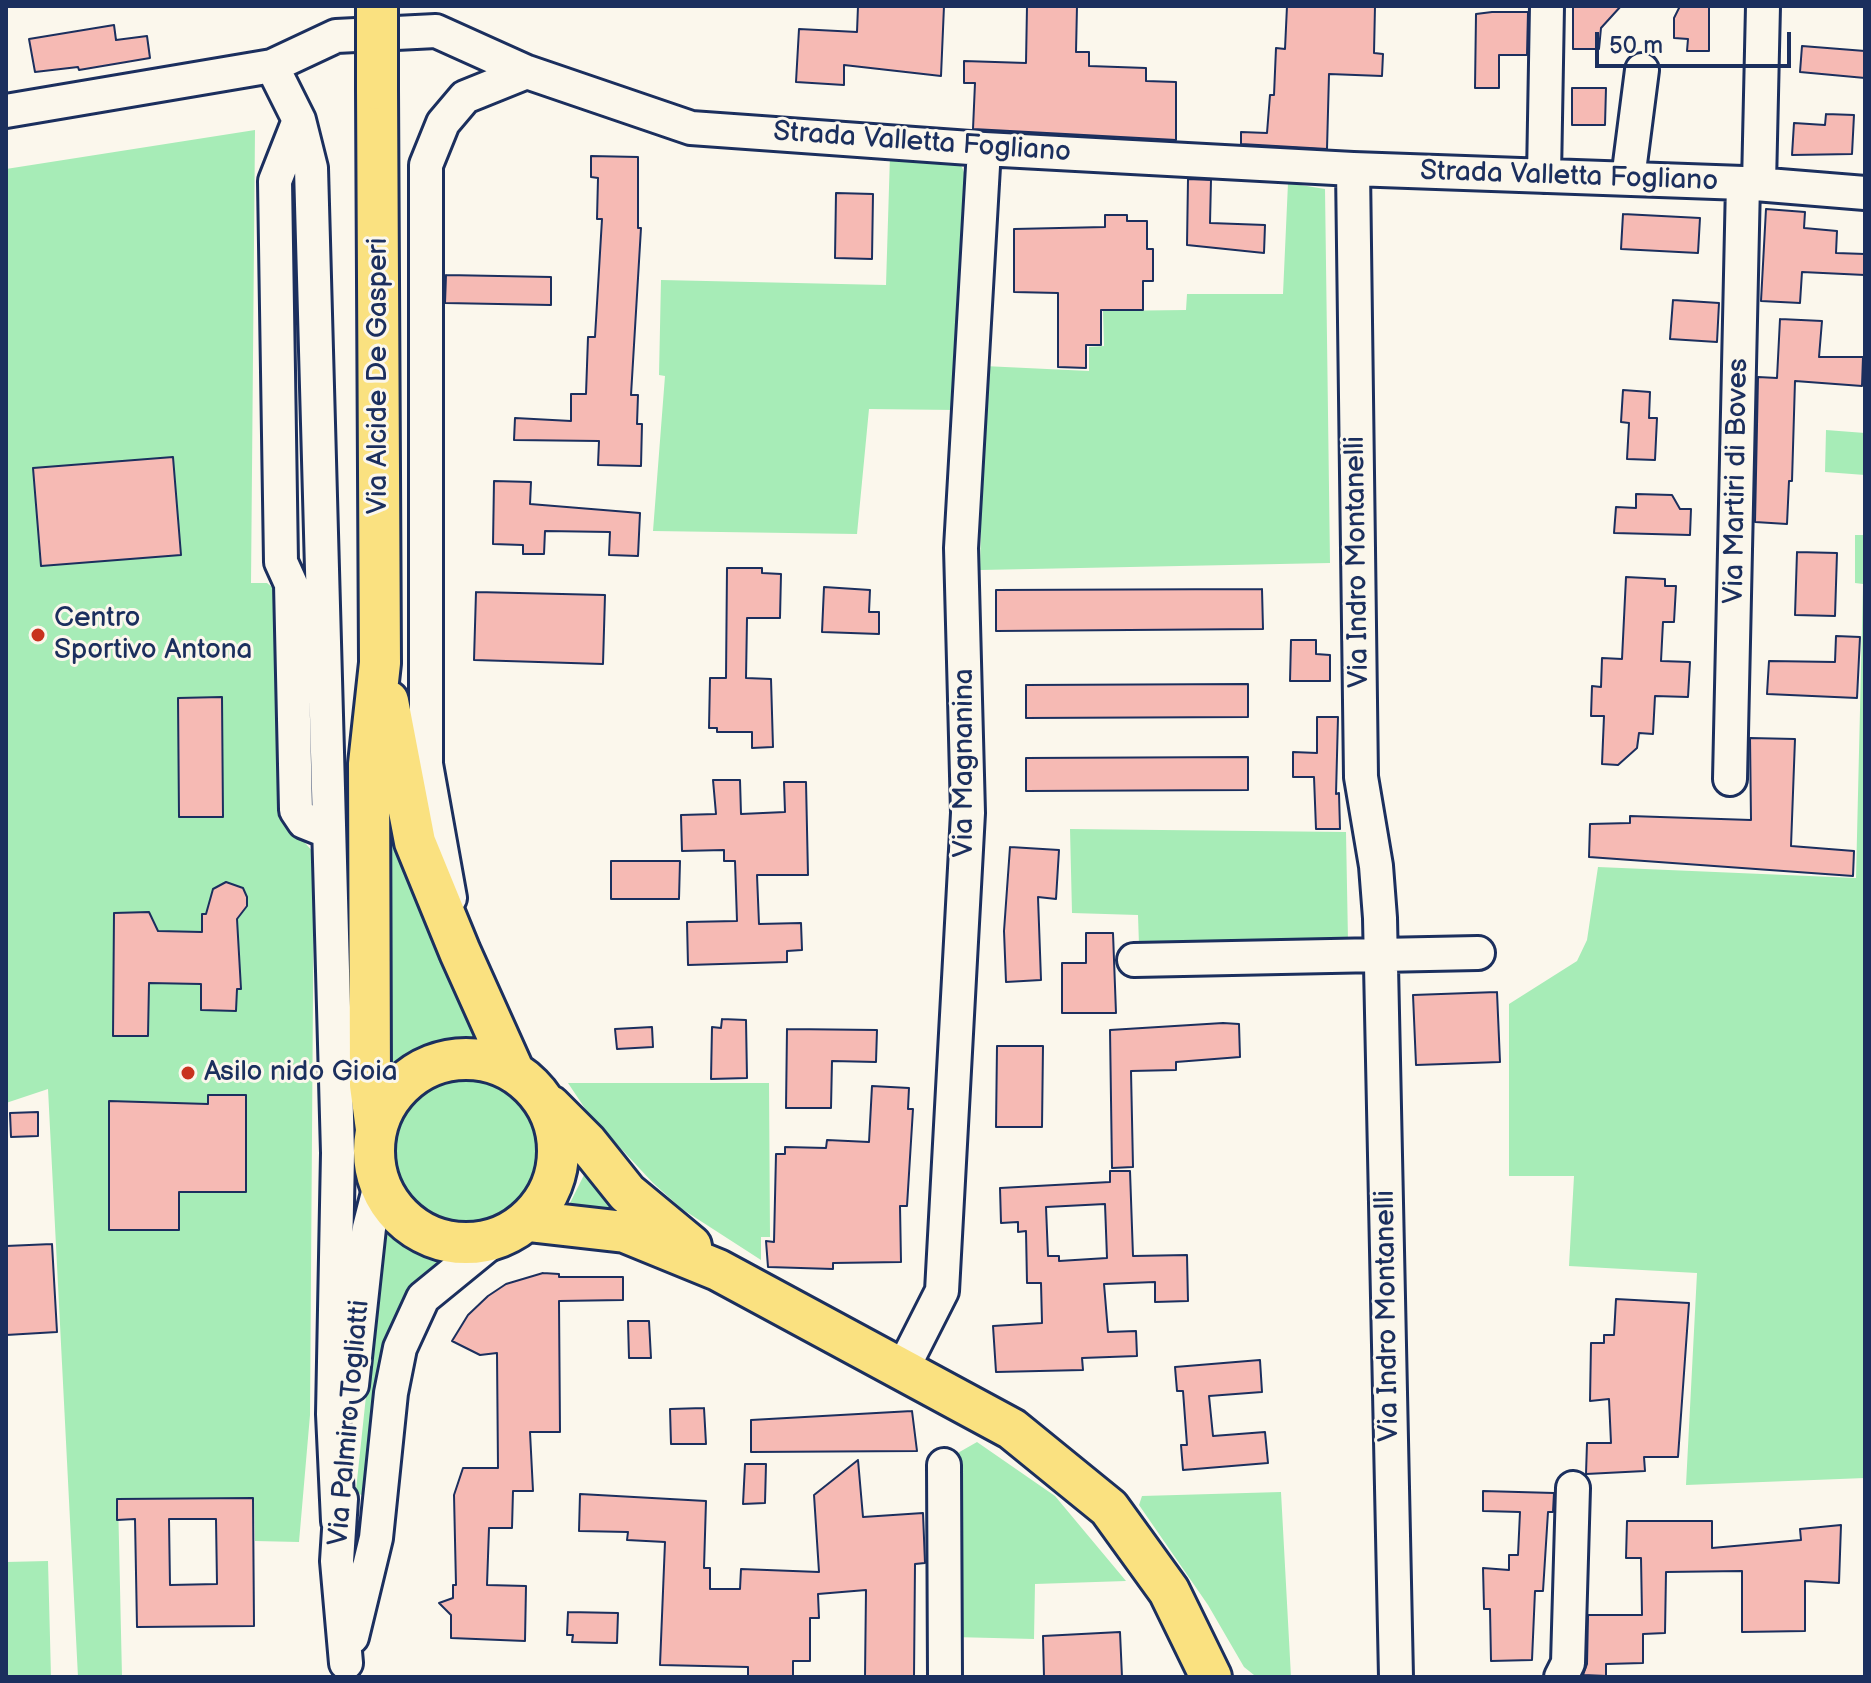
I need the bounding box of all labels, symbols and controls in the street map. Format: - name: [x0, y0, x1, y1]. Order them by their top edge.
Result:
- scale bar: [1599, 16, 1795, 66]
- text: 50 m: [1609, 31, 1663, 60]
- street label: Strada Valletta Fogliano: [772, 116, 1072, 170]
- street label: Strada Valletta Fogliano: [1419, 155, 1719, 199]
- street label: Via Alcide De Gasperi: [362, 238, 396, 514]
- street label: Via Martiri di Boves: [1718, 358, 1756, 604]
- street label: Via Indro Montanelli: [1339, 436, 1377, 688]
- place label: Centro Sportivo Antona: [54, 602, 252, 668]
- marker: Centro Sportivo Antona: [29, 626, 47, 644]
- street label: Via Magnanina: [948, 668, 982, 858]
- place label: Asilo nido Gioia: [204, 1056, 398, 1090]
- marker: Asilo nido Gioia: [179, 1064, 197, 1082]
- street label: Via Indro Montanelli: [1369, 1190, 1407, 1442]
- street label: Via Palmiro Togliatti: [323, 1299, 377, 1547]

